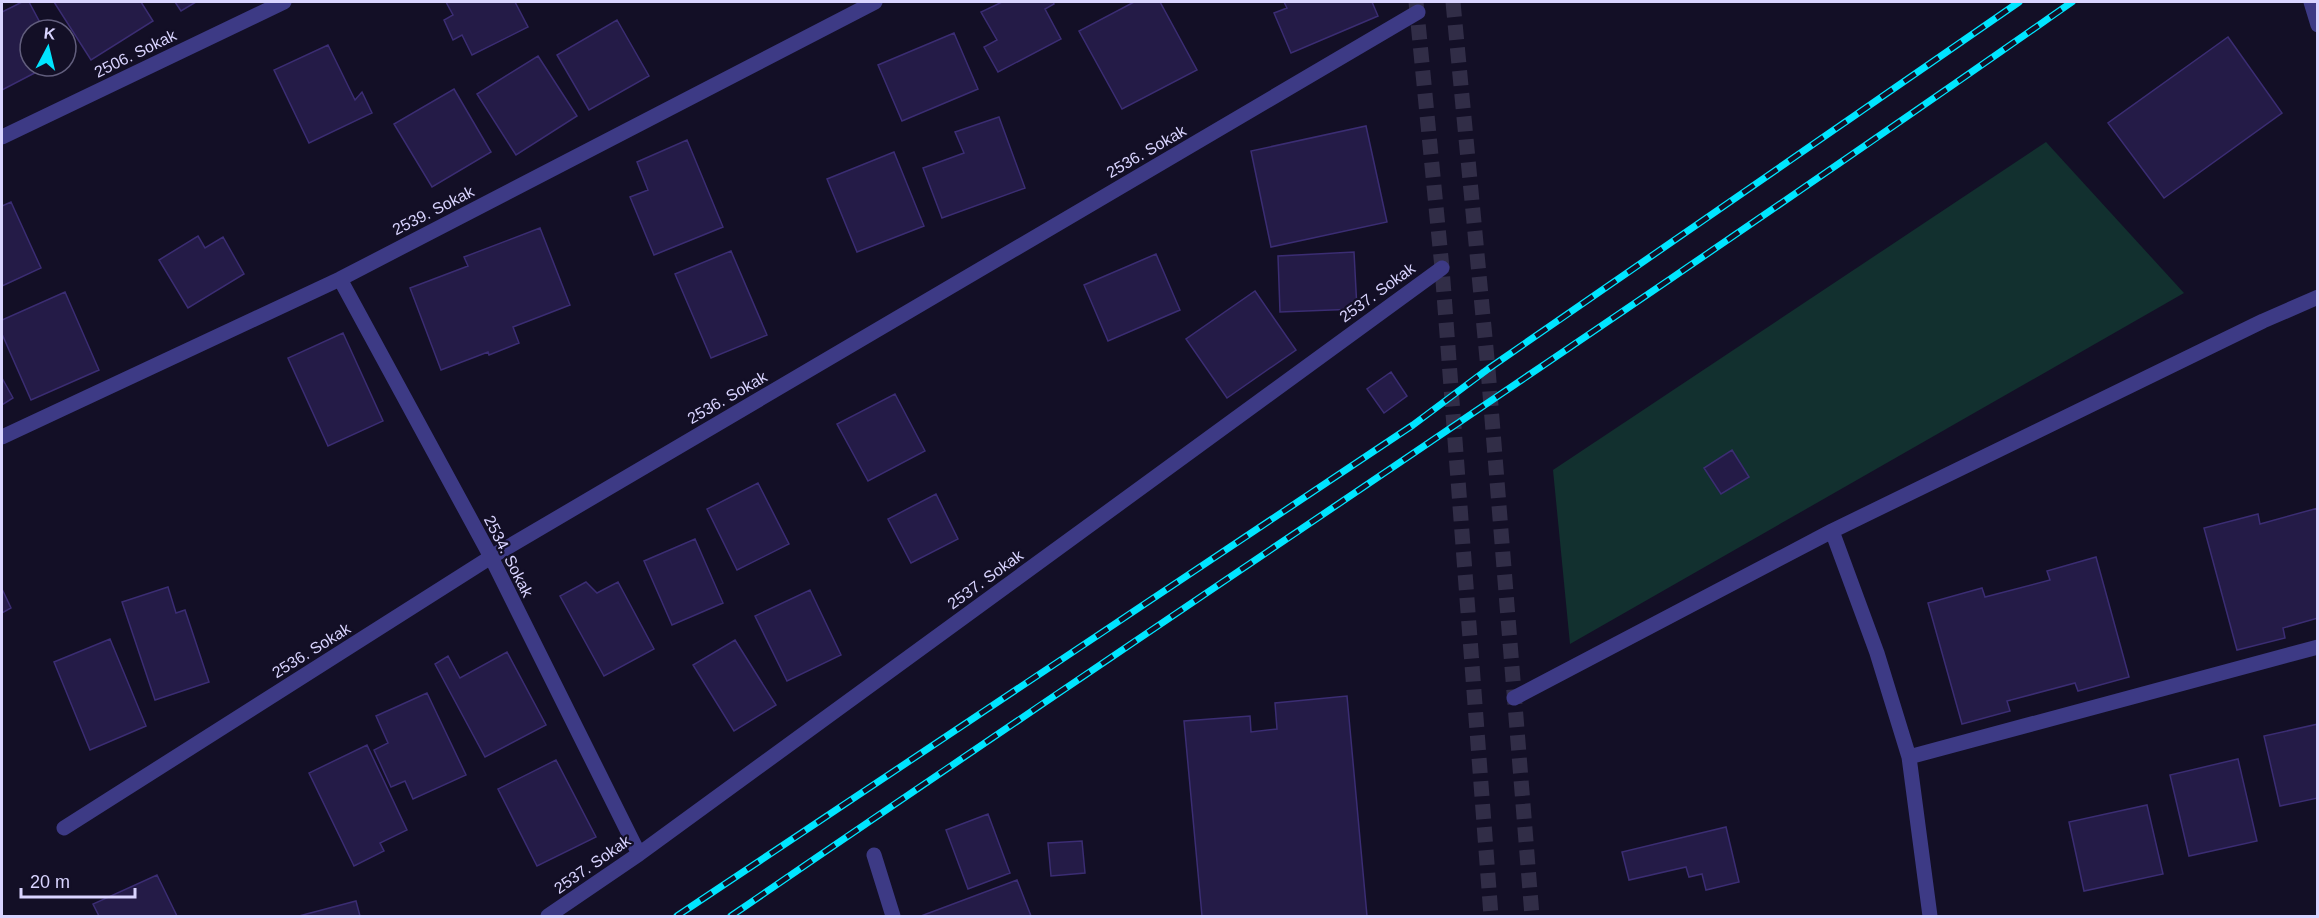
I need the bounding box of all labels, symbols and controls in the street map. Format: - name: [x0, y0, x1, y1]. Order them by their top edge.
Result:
- north arrow: [18, 18, 78, 78]
- text: K: [43, 24, 57, 43]
- street label: 2506. Sokak: [92, 26, 180, 81]
- street label: 2536. Sokak: [1103, 121, 1190, 181]
- street label: 2539. Sokak: [390, 182, 478, 238]
- street label: 2537. Sokak: [1336, 259, 1419, 325]
- street label: 2536. Sokak: [684, 367, 771, 427]
- street label: 2534. Sokak: [481, 513, 537, 601]
- street label: 2537. Sokak: [944, 546, 1027, 612]
- street label: 2536. Sokak: [269, 619, 354, 681]
- street label: 2537. Sokak: [551, 831, 634, 897]
- scale bar: [21, 861, 135, 899]
- text: 20 m: [30, 872, 70, 892]

